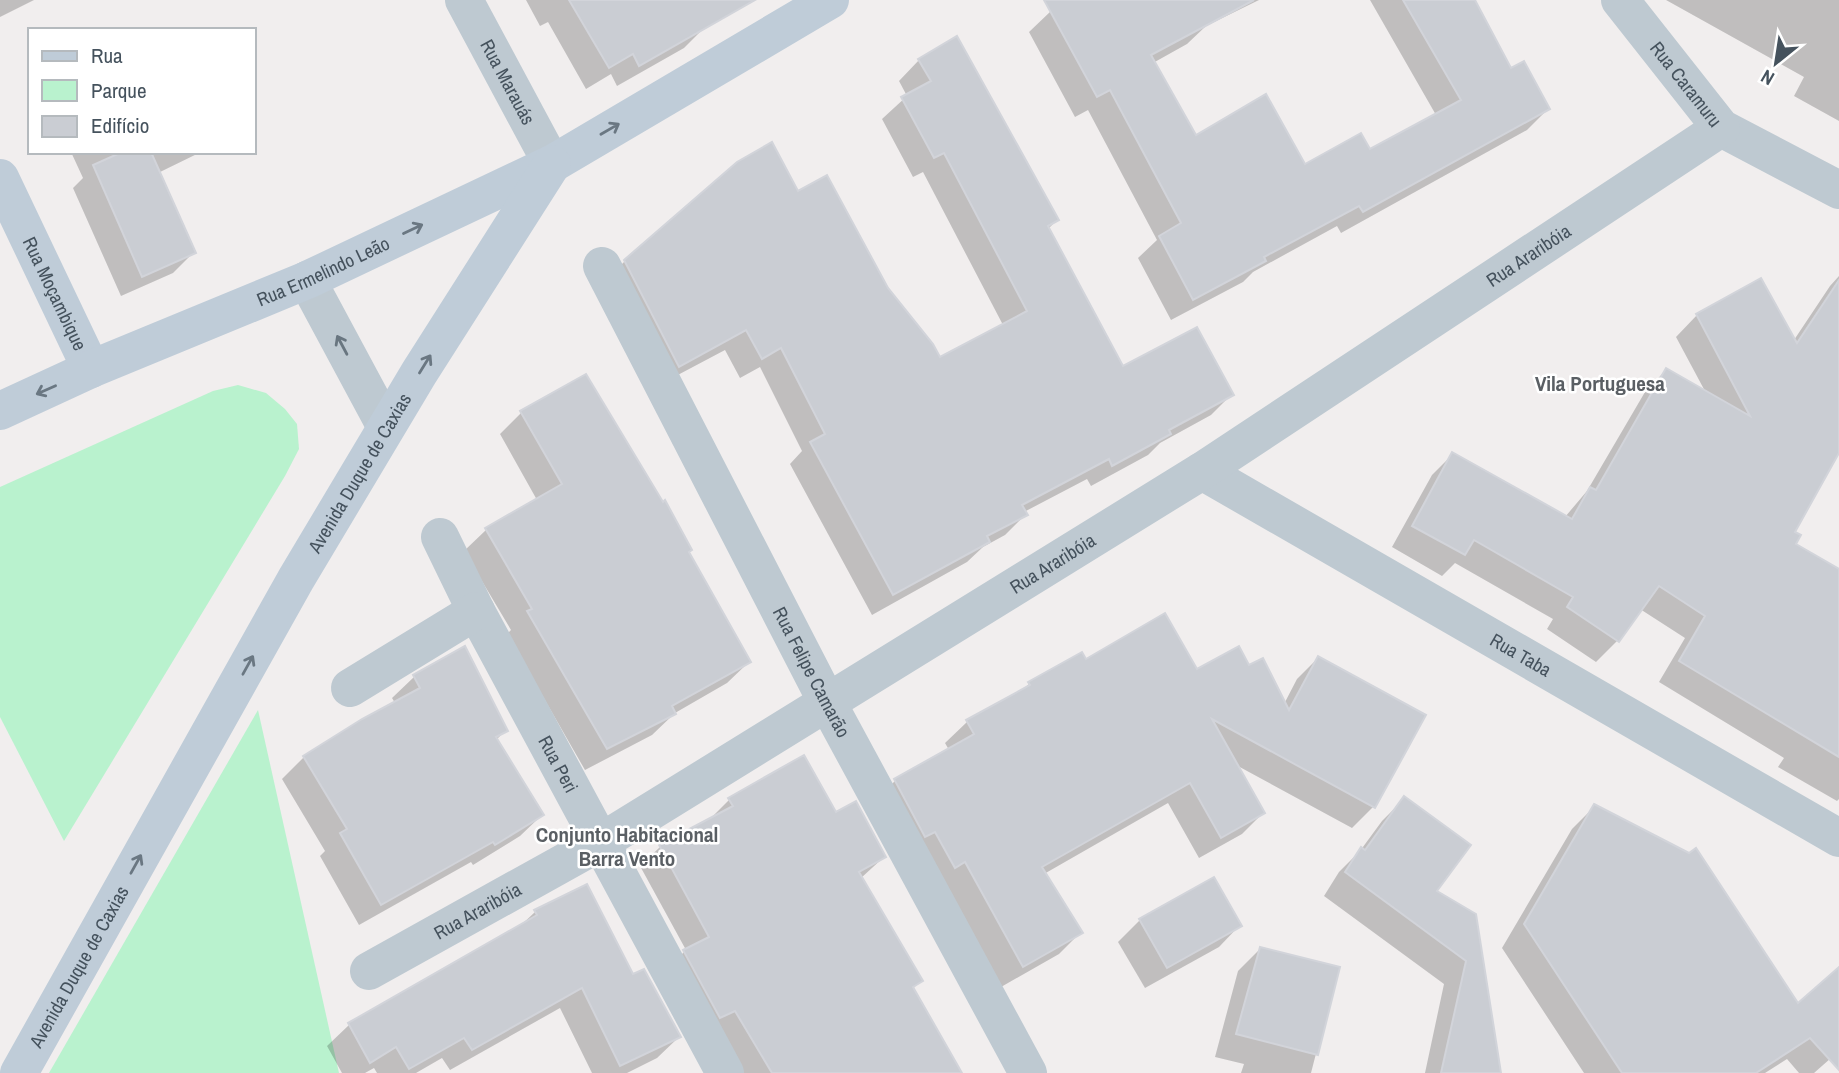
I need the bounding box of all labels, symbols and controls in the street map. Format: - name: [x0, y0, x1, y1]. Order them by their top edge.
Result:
- legend: [28, 28, 256, 154]
- north arrow: [1741, 28, 1811, 98]
- street label: Rua Marauás: [474, 35, 542, 130]
- street label: Rua Caramuru: [1644, 36, 1728, 132]
- text: Rua: [91, 41, 123, 70]
- text: N: [1756, 64, 1779, 92]
- text: Parque: [91, 76, 147, 105]
- text: Edifício: [91, 111, 149, 140]
- one-way arrow: [600, 122, 620, 136]
- street label: Rua Araribóia: [1481, 218, 1576, 293]
- one-way arrow: [402, 222, 423, 235]
- street label: Rua Ermelindo Leão: [253, 230, 394, 312]
- street label: Rua Moçambique: [17, 232, 93, 355]
- one-way arrow: [335, 335, 348, 356]
- one-way arrow: [418, 354, 432, 374]
- district label: Vila Portuguesa: [1535, 369, 1665, 398]
- one-way arrow: [36, 384, 57, 397]
- street label: Avenida Duque de Caxias: [301, 388, 417, 558]
- street label: Rua Araribóia: [1005, 527, 1101, 600]
- street label: Rua Felipe Camarão: [767, 602, 857, 742]
- street label: Rua Taba: [1485, 627, 1557, 683]
- one-way arrow: [241, 656, 255, 676]
- street label: Rua Peri: [532, 731, 584, 797]
- district label: Conjunto Habitacional Barra Vento: [536, 820, 718, 873]
- one-way arrow: [129, 854, 143, 874]
- street label: Rua Araribóia: [429, 876, 526, 945]
- street label: Avenida Duque de Caxias: [22, 881, 135, 1053]

